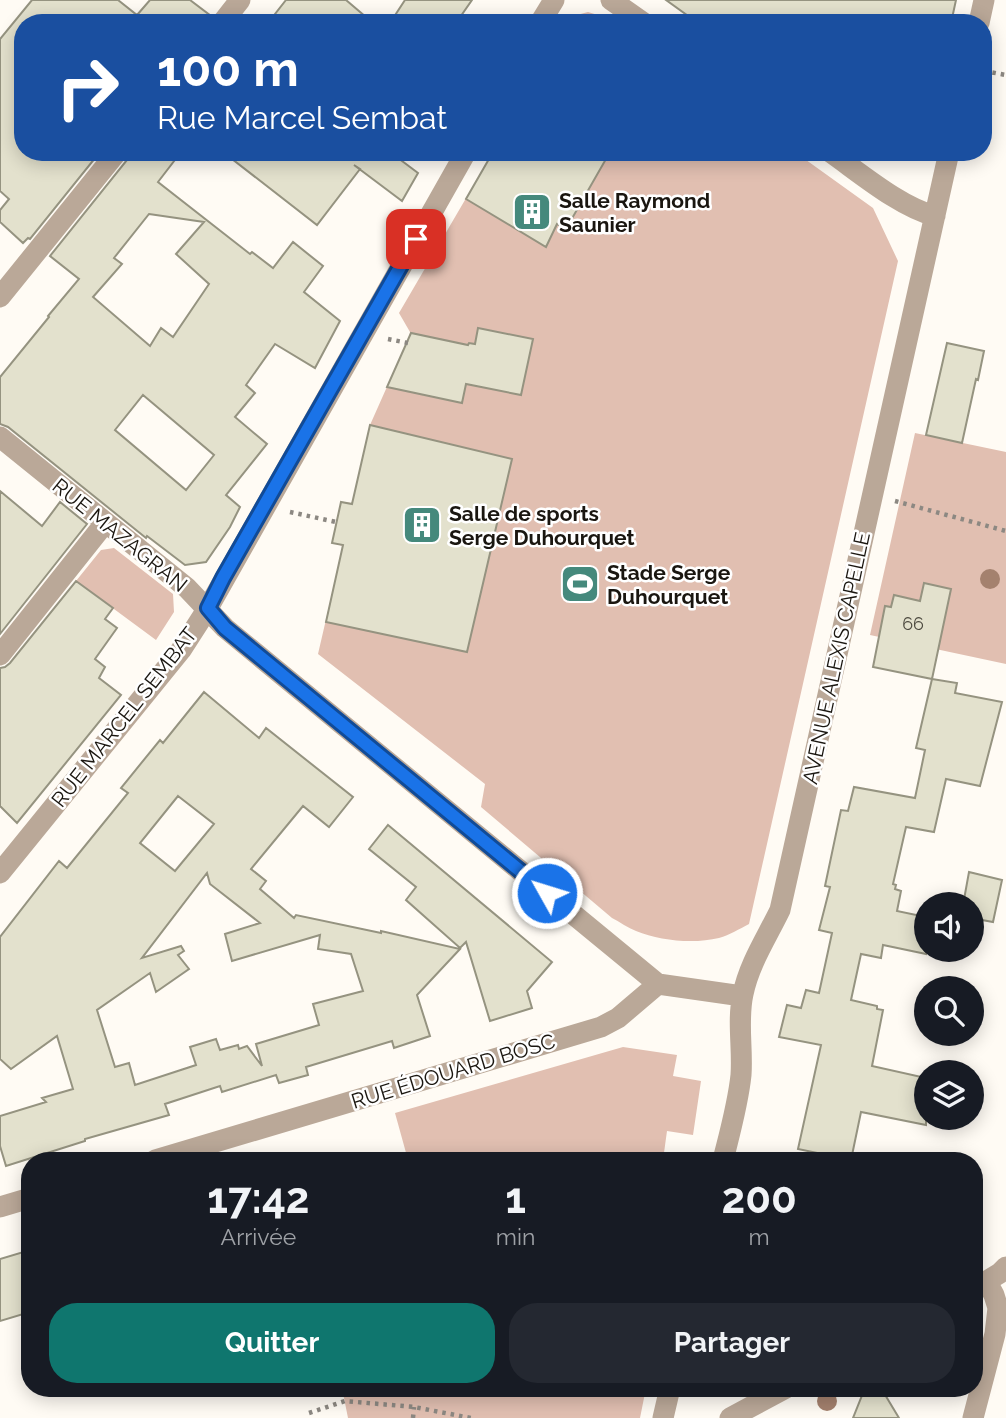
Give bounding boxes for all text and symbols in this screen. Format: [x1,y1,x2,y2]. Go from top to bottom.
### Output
text: 100 m [157,40,299,97]
icon: right [42,42,133,133]
text: Rue Marcel Sembat [157,99,447,136]
place label: Salle Raymond Saunier [559,188,710,237]
building icon: Salle Raymond Saunier [511,191,553,233]
pin [386,209,446,269]
icon: arrive [397,220,435,258]
street label: RUE MAZAGRAN [48,473,192,597]
place label: Salle de sports Serge Duhourquet [449,501,635,550]
building icon: Salle de sports Serge Duhourquet [401,504,443,546]
street label: AVENUE ALEXIS CAPELLE [797,530,875,786]
place label: Stade Serge Duhourquet [607,560,731,609]
sports icon: Stade Serge Duhourquet [559,563,601,605]
house number: 66 [902,613,924,634]
street label: RUE MARCEL SEMBAT [46,622,202,812]
position arrow [510,856,584,930]
map controls [914,892,984,1130]
button: sound [914,892,984,962]
button: search [914,976,984,1046]
street label: RUE ÉDOUARD BOSC [348,1028,558,1114]
button: layers [914,1060,984,1130]
text: 17:42 [207,1174,310,1223]
text: 1 [505,1174,526,1223]
text: 200 [722,1174,797,1223]
text: Arrivée [221,1223,296,1250]
text: min [496,1223,535,1250]
text: m [749,1223,770,1250]
button: Quitter [49,1303,495,1383]
button: Partager [509,1303,955,1383]

